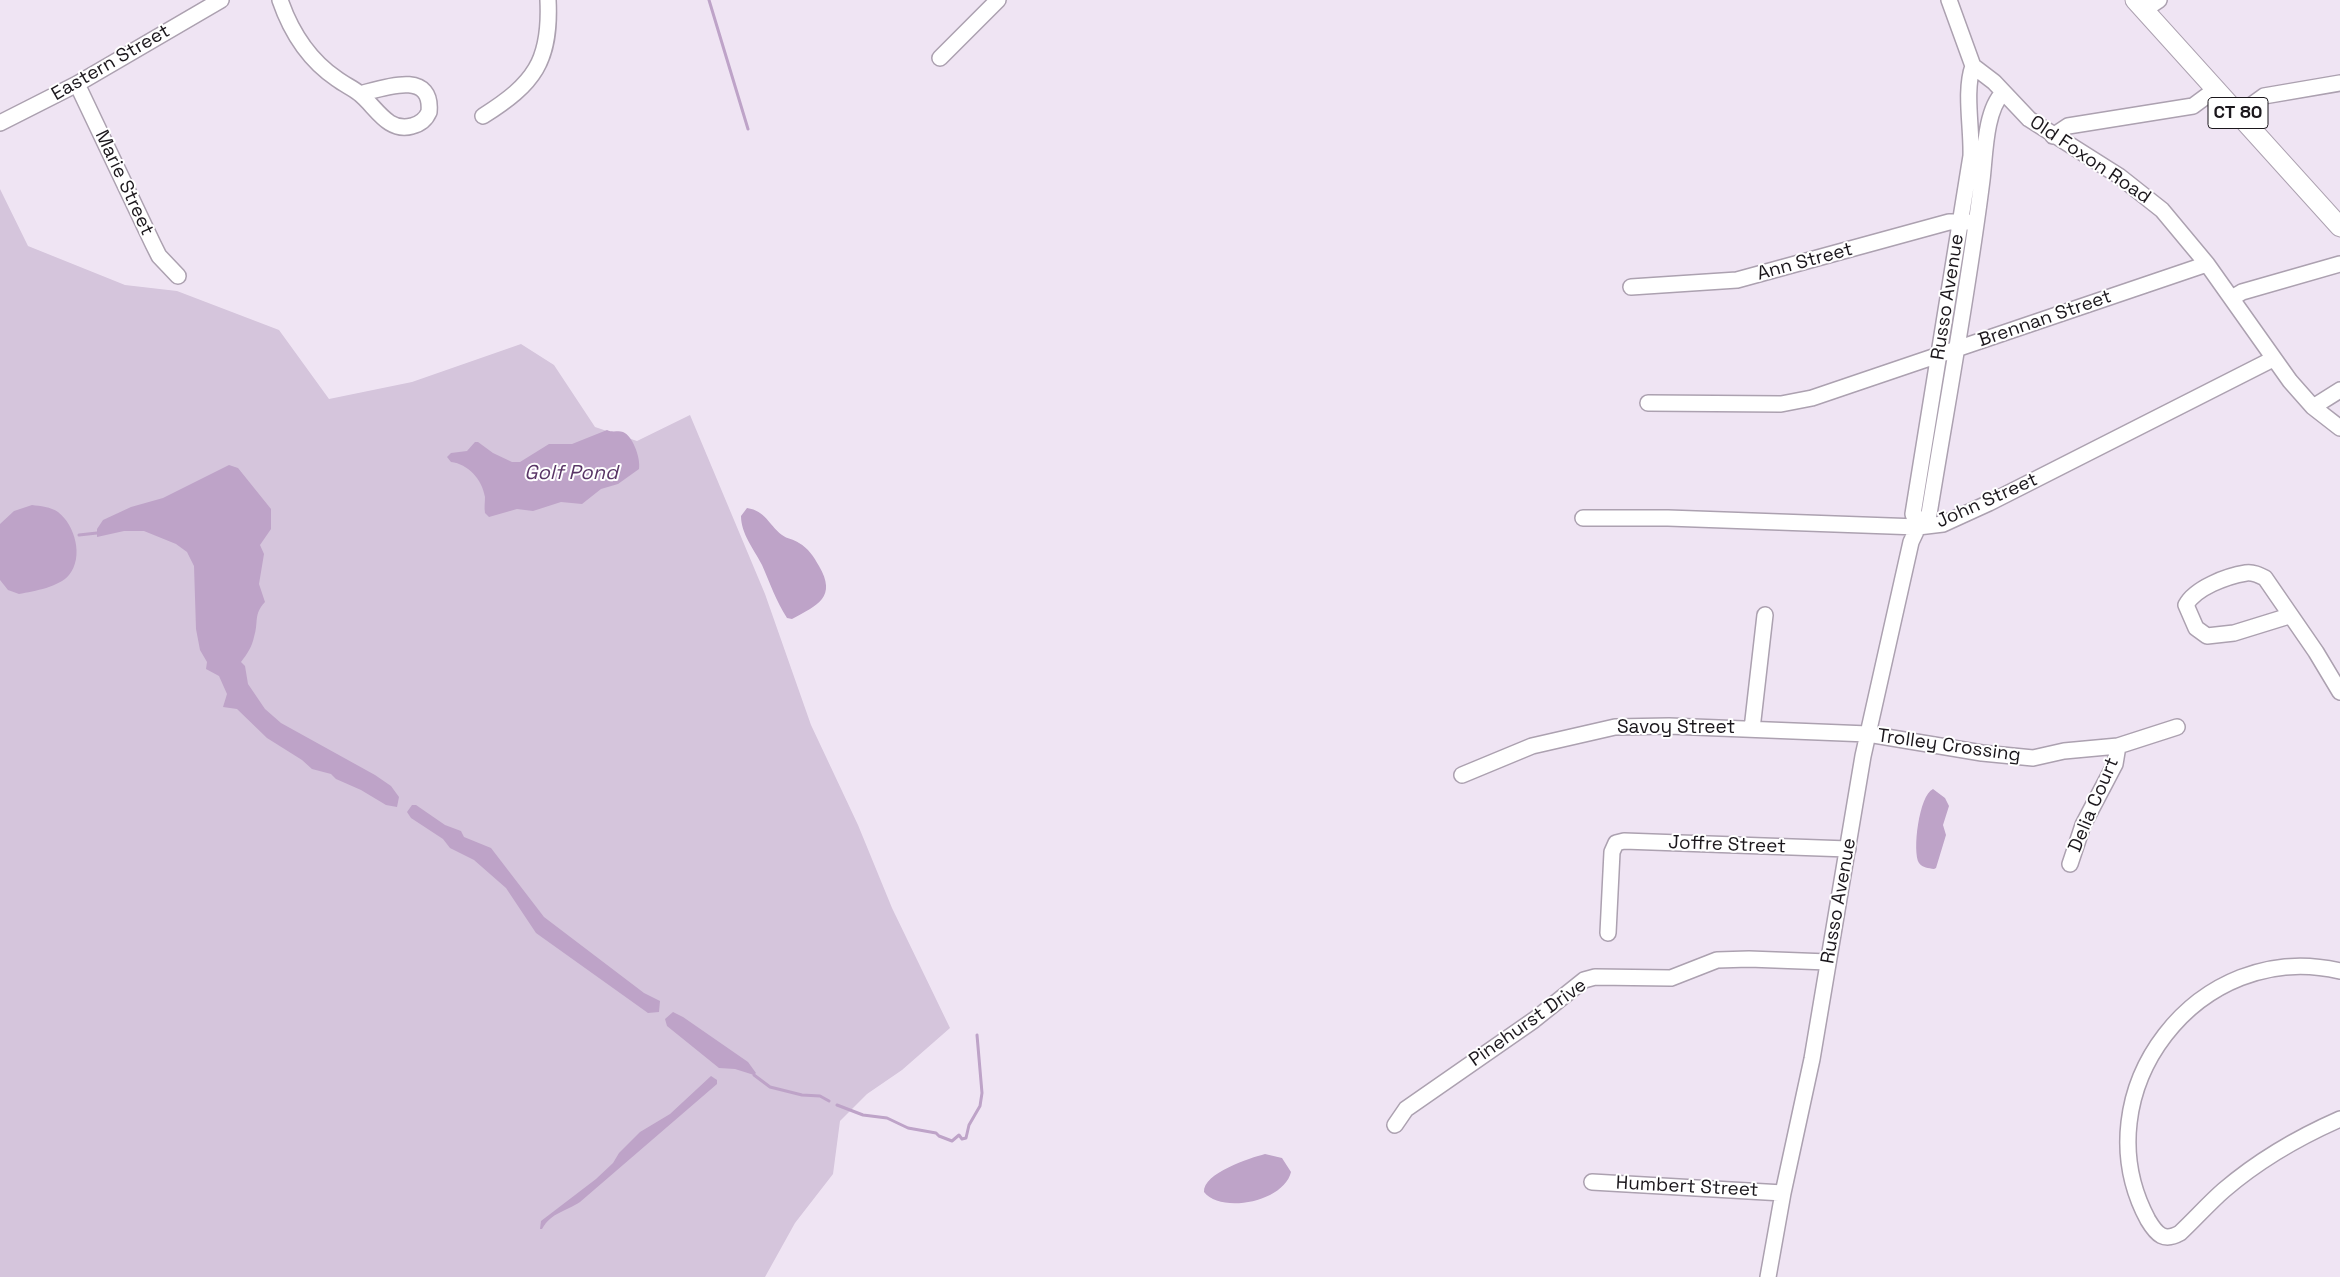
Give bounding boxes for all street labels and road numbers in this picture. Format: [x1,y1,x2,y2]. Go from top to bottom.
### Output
street label: Eastern Street [48,20,174,106]
road number: CT 80 [2208,98,2268,128]
street label: Old Foxon Road [2025,111,2155,209]
street label: Marie Street [90,127,158,239]
street label: Russo Avenue [1927,232,1969,362]
street label: Ann Street [1755,238,1855,286]
street label: Brennan Street [1975,286,2115,352]
street label: John Street [1933,468,2041,534]
street label: Savoy Street [1617,717,1735,739]
street label: Trolley Crossing [1876,725,2022,767]
street label: Delia Court [2064,754,2124,856]
street label: Joffre Street [1668,832,1786,858]
street label: Russo Avenue [1817,836,1861,966]
street label: Pinehurst Drive [1465,974,1591,1072]
street label: Humbert Street [1615,1172,1759,1202]

